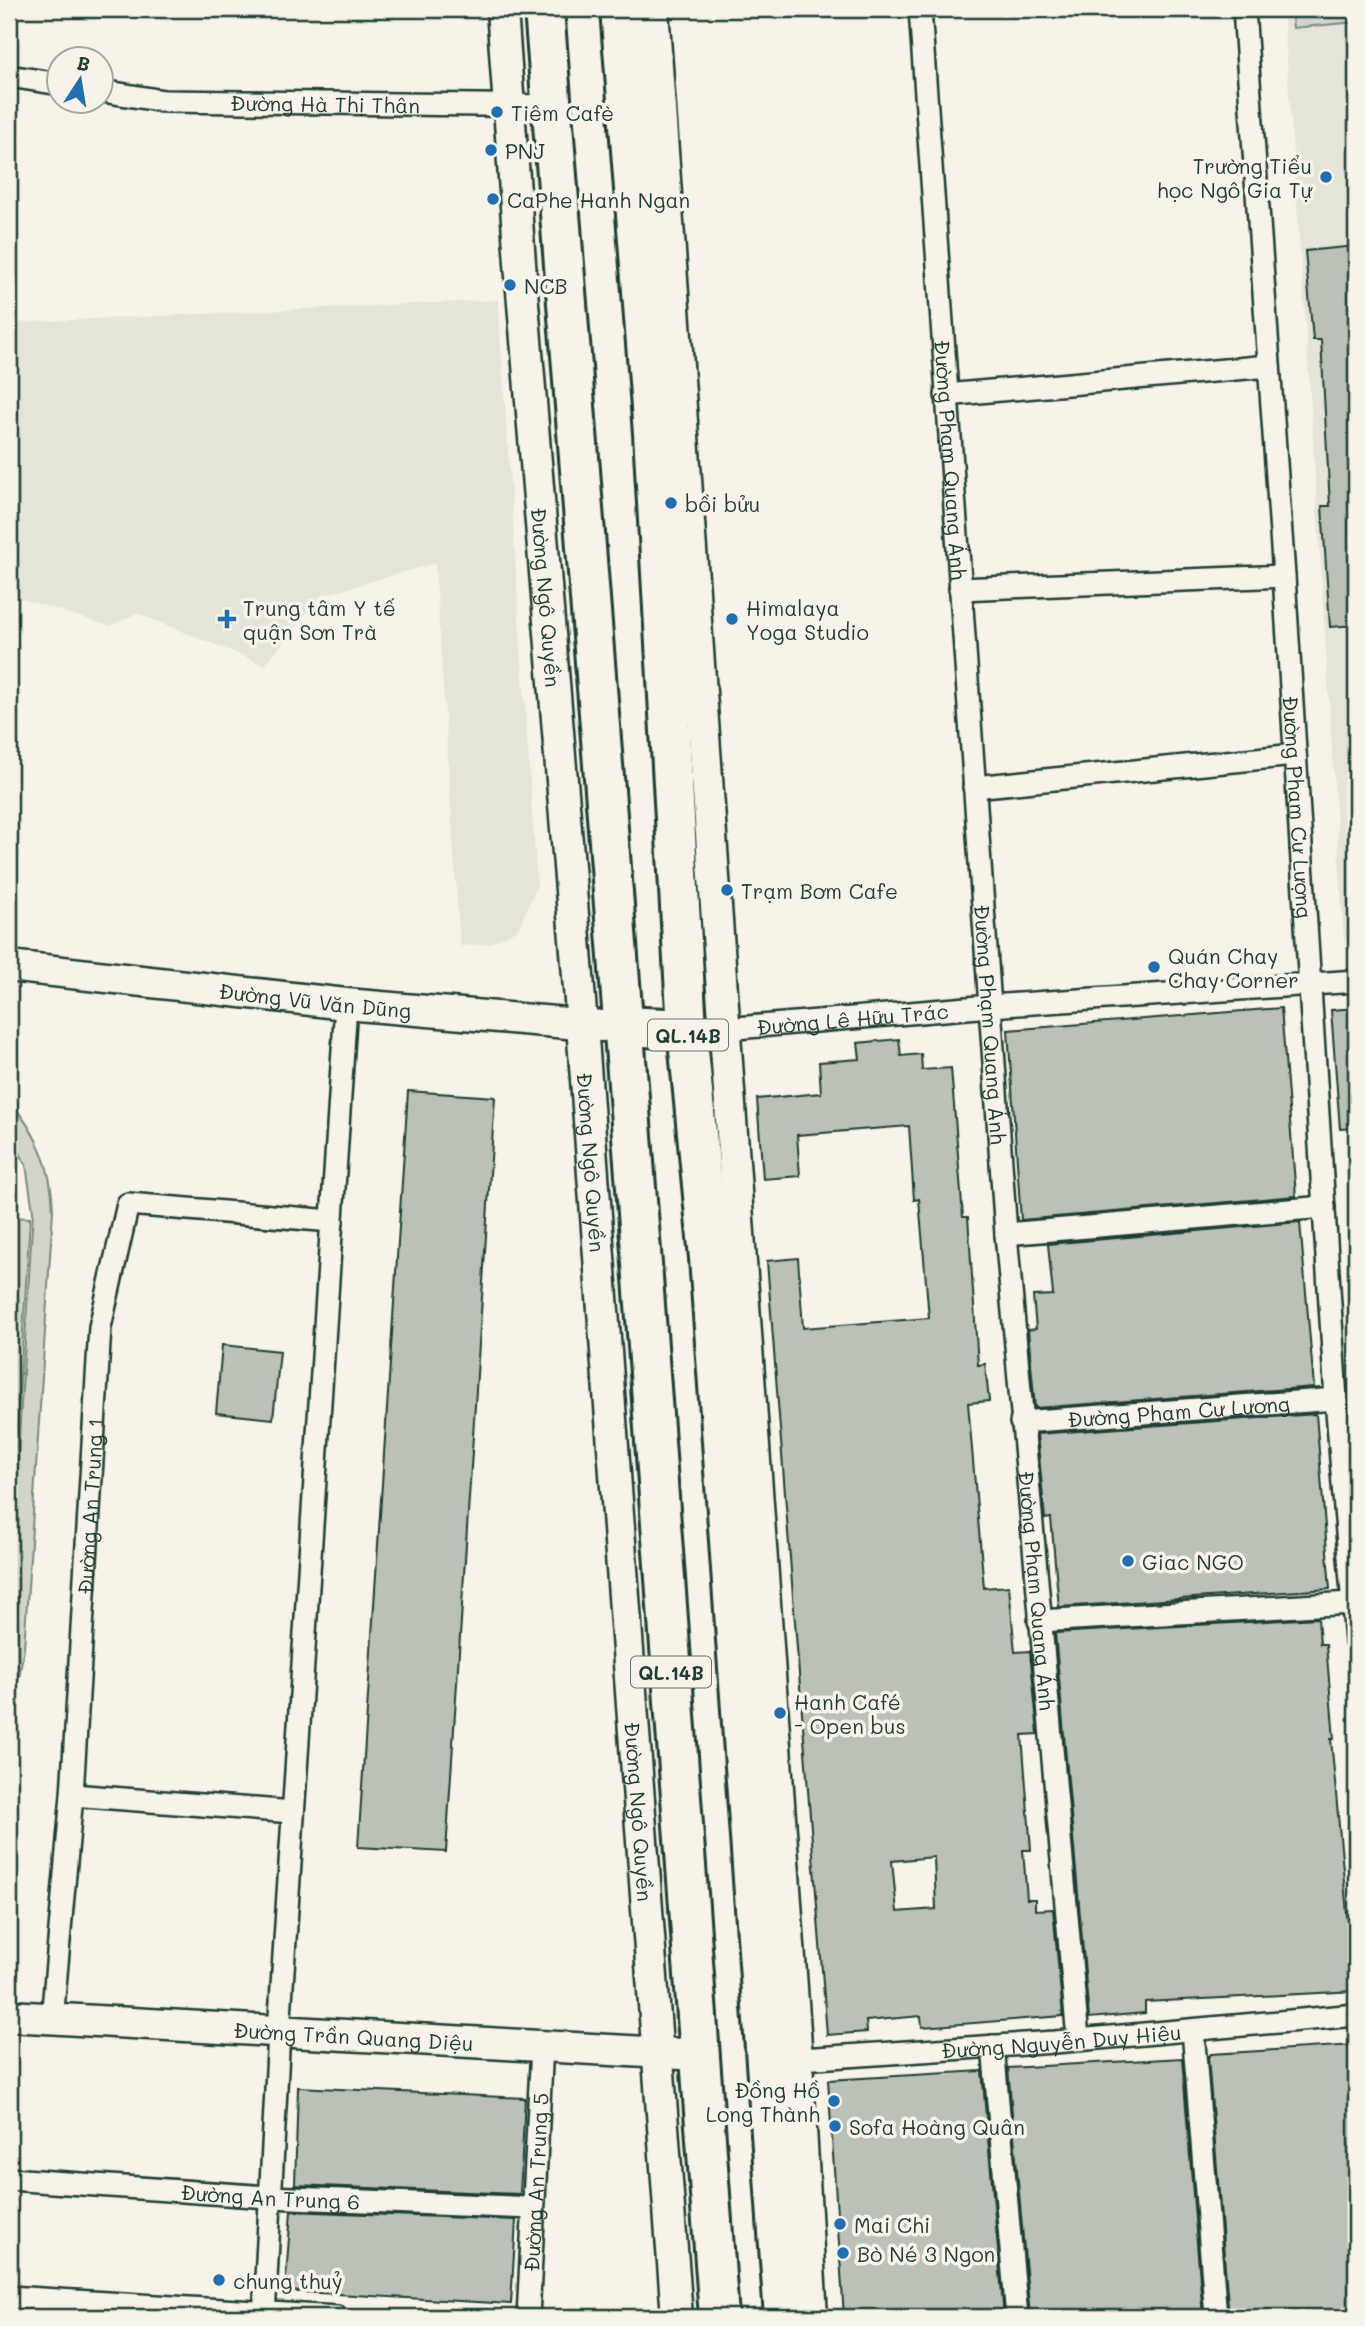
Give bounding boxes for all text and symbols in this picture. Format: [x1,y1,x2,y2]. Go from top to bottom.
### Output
north arrow [46,46,116,116]
text: B [75,49,93,76]
street label: Đường Hà Thị Thân [230,88,420,118]
place label: Tiêm Cafè [511,99,614,126]
marker: Tiêm Cafè [489,104,505,120]
place label: PNJ [505,137,545,164]
marker: PNJ [483,142,499,158]
place label: Trường Tiểu học Ngô Gia Tự [1157,152,1313,203]
marker: Trường Tiểu học Ngô Gia Tự [1318,169,1334,185]
place label: CaPhe Hanh Ngan [507,186,690,213]
marker: CaPhe Hanh Ngan [485,191,501,207]
place label: NCB [524,272,568,299]
marker: NCB [502,277,518,293]
street label: Đường Phạm Quang Ảnh [930,339,974,581]
place label: bồi bửu [685,490,760,517]
marker: bồi bửu [663,495,679,511]
street label: Đường Ngô Quyền [526,506,568,688]
place label: Trung tâm Y tế quận Sơn Trà [243,594,396,645]
place label: Himalaya Yoga Studio [746,594,869,645]
marker: Trung tâm Y tế quận Sơn Trà [217,609,237,629]
marker: Himalaya Yoga Studio [724,611,740,627]
street label: Đường Phạm Cự Lượng [1278,695,1319,919]
place label: Trạm Bơm Cafe [741,877,898,904]
marker: Trạm Bơm Cafe [719,882,735,898]
street label: Đường Phạm Quang Ảnh [969,904,1013,1145]
place label: Quán Chay Chay Corner [1168,942,1299,993]
marker: Quán Chay Chay Corner [1146,959,1162,975]
street label: Đường Vũ Văn Dũng [217,976,412,1023]
street label: Đường Lê Hữu Trác [755,996,950,1040]
road number: QL.14B [648,1020,728,1050]
street label: Đường Ngô Quyền [572,1072,612,1253]
street label: Đường Phạm Cự Lượng [1066,1389,1291,1432]
street label: Đường An Trung 1 [71,1417,108,1595]
street label: Đường Phạm Quang Ảnh [1014,1470,1062,1712]
place label: Giac NGO [1142,1548,1244,1575]
marker: Giac NGO [1120,1553,1136,1569]
road number: QL.14B [631,1656,711,1688]
place label: Hanh Café - Open bus [794,1688,906,1739]
marker: Hanh Café - Open bus [772,1705,788,1721]
street label: Đường Ngô Quyền [620,1721,660,1902]
street label: Đường Trần Quang Diệu [233,2015,474,2056]
street label: Đường Nguyễn Duy Hiệu [940,2017,1182,2063]
place label: Đồng Hồ Long Thành [706,2076,820,2127]
street label: Đường An Trung 5 [517,2092,553,2272]
marker: Đồng Hồ Long Thành [826,2093,842,2109]
place label: Sofa Hoàng Quân [849,2113,1025,2140]
marker: Sofa Hoàng Quân [827,2118,843,2134]
street label: Đường An Trung 6 [180,2177,361,2214]
place label: Mai Chi [854,2211,930,2238]
marker: Mai Chi [832,2216,848,2232]
place label: Bò Né 3 Ngon [857,2240,995,2267]
marker: Bò Né 3 Ngon [835,2245,851,2261]
place label: chung thuỷ [233,2267,343,2294]
marker: chung thuỷ [211,2272,227,2288]

